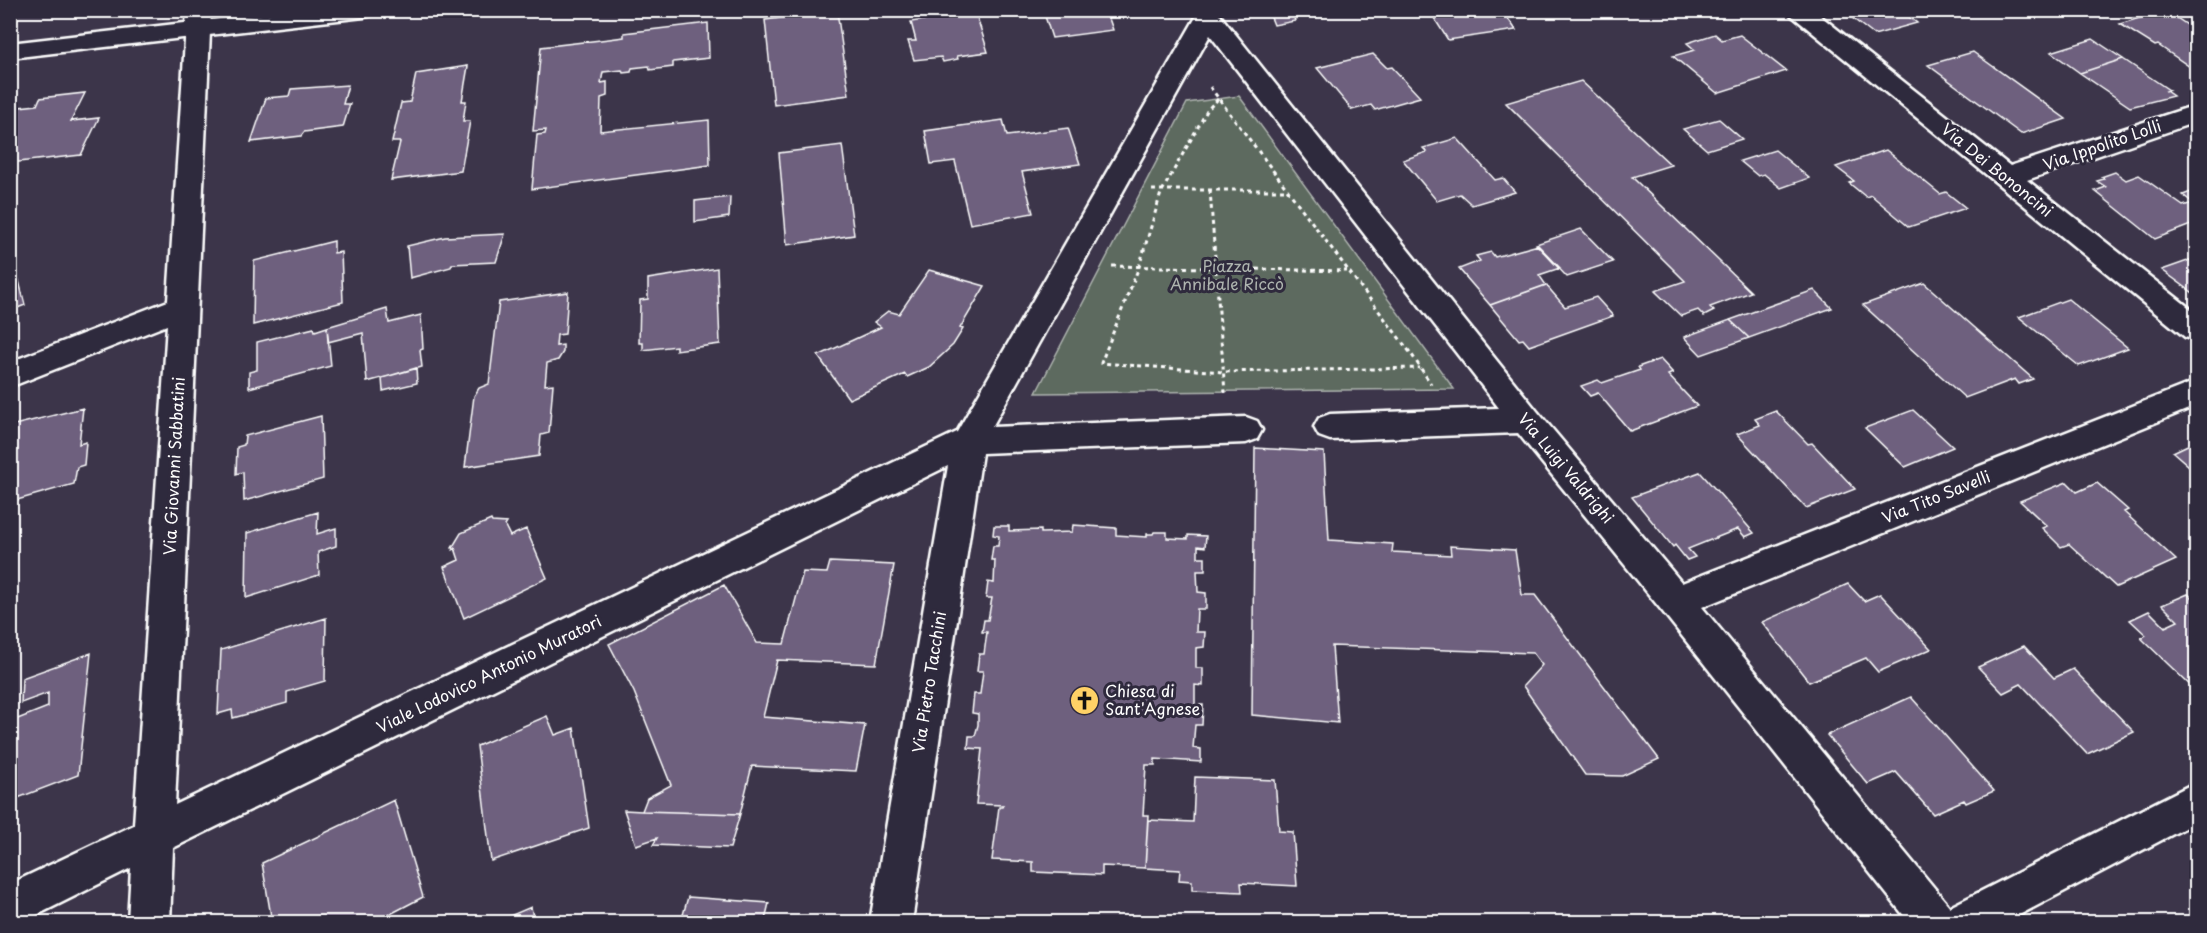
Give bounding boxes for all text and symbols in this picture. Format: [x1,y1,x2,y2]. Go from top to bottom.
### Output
street label: Via Ippolito Lolli [2039,113,2164,176]
street label: Via Dei Bononcini [1937,117,2059,222]
park label: Piazza Annibale Riccò [1170,253,1284,295]
street label: Via Giovanni Sabbatini [156,376,190,556]
street label: Via Luigi Valdrighi [1513,407,1620,528]
street label: Via Tito Savelli [1878,463,1993,529]
street label: Viale Lodovico Antonio Muratori [372,608,605,738]
street label: Via Pietro Tacchini [905,609,951,755]
place label: Chiesa di Sant'Agnese [1105,678,1200,720]
church icon: Chiesa di Sant'Agnese [1068,684,1100,716]

